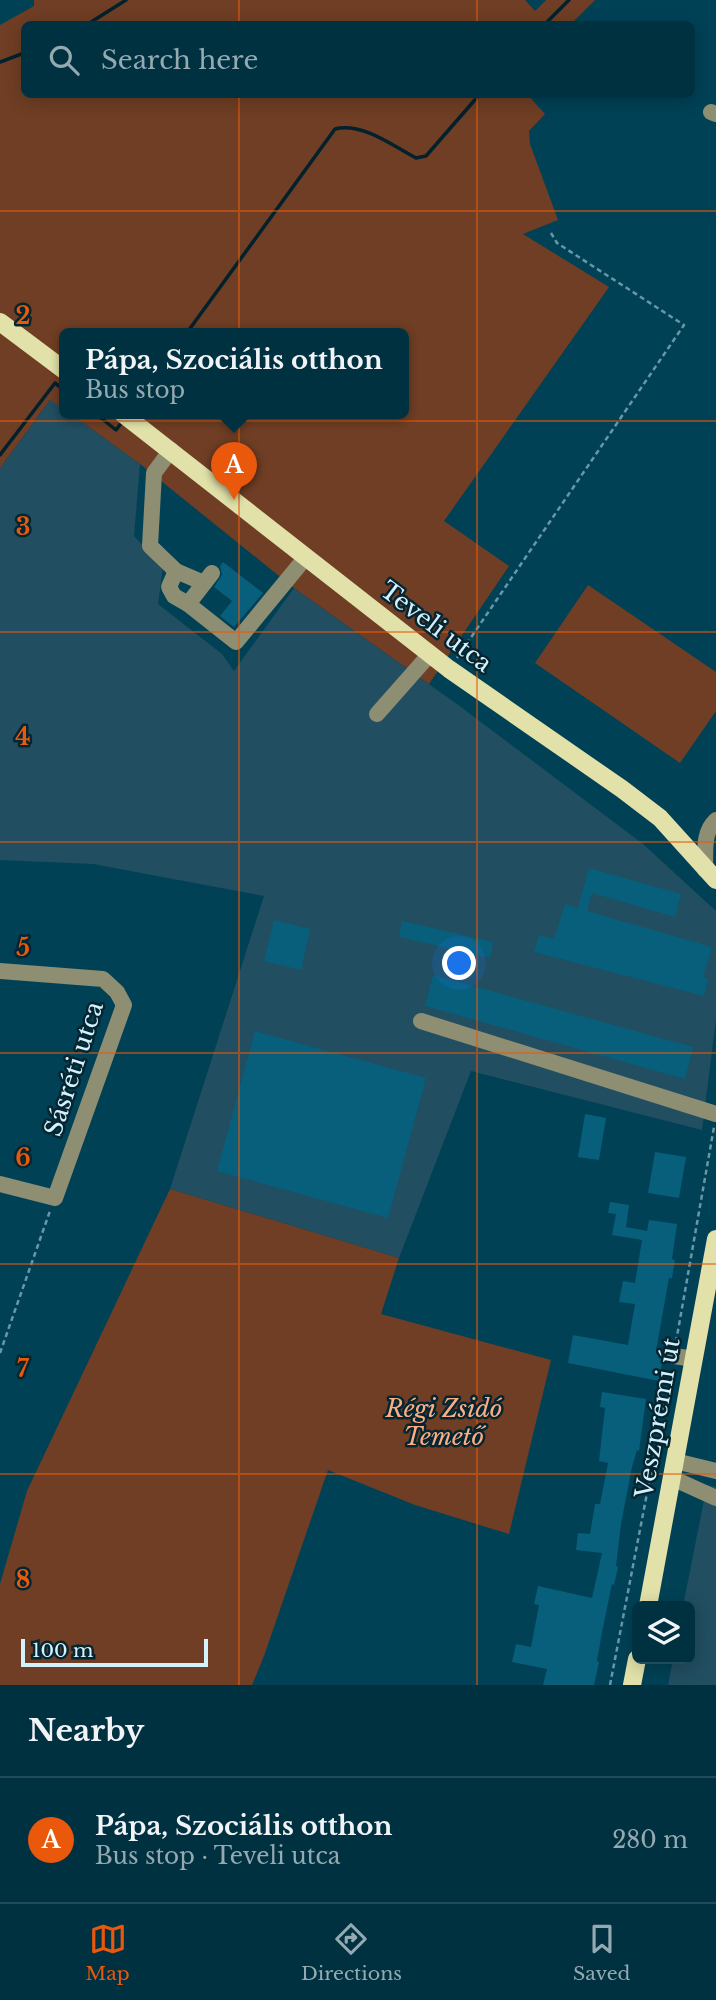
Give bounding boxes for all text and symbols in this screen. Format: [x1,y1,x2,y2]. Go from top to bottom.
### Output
search box [21,21,695,98]
icon: search [45,41,83,79]
text: Search here [101,44,258,76]
text: 2 [16,302,30,330]
popup [59,328,409,419]
text: Pápa, Szociális otthon [85,344,383,376]
text: Bus stop [85,376,185,404]
pin: A [211,442,257,500]
text: 3 [16,513,30,541]
street label: Teveli utca [375,575,498,678]
text: 4 [15,723,31,751]
text: 5 [16,934,30,962]
your location [442,946,476,980]
street label: Sásréti utca [38,997,109,1140]
text: 6 [15,1144,31,1172]
street label: Veszprémi út [629,1336,686,1501]
text: 7 [17,1355,30,1383]
park label: Régi Zsidó Temető [385,1394,503,1451]
text: 8 [16,1566,30,1594]
map controls [632,1601,695,1664]
button: layers [632,1601,695,1664]
scale bar [21,1636,208,1668]
text: 100 m [32,1639,93,1662]
text: Nearby [28,1712,144,1749]
text: Pápa, Szociális otthon [95,1810,392,1842]
text: A [42,1826,60,1854]
text: 280 m [612,1826,688,1854]
text: Bus stop · Teveli utca [95,1842,341,1870]
tab: Map [86,1920,130,1985]
tab: Directions [301,1920,402,1985]
tab: Saved [573,1920,630,1985]

